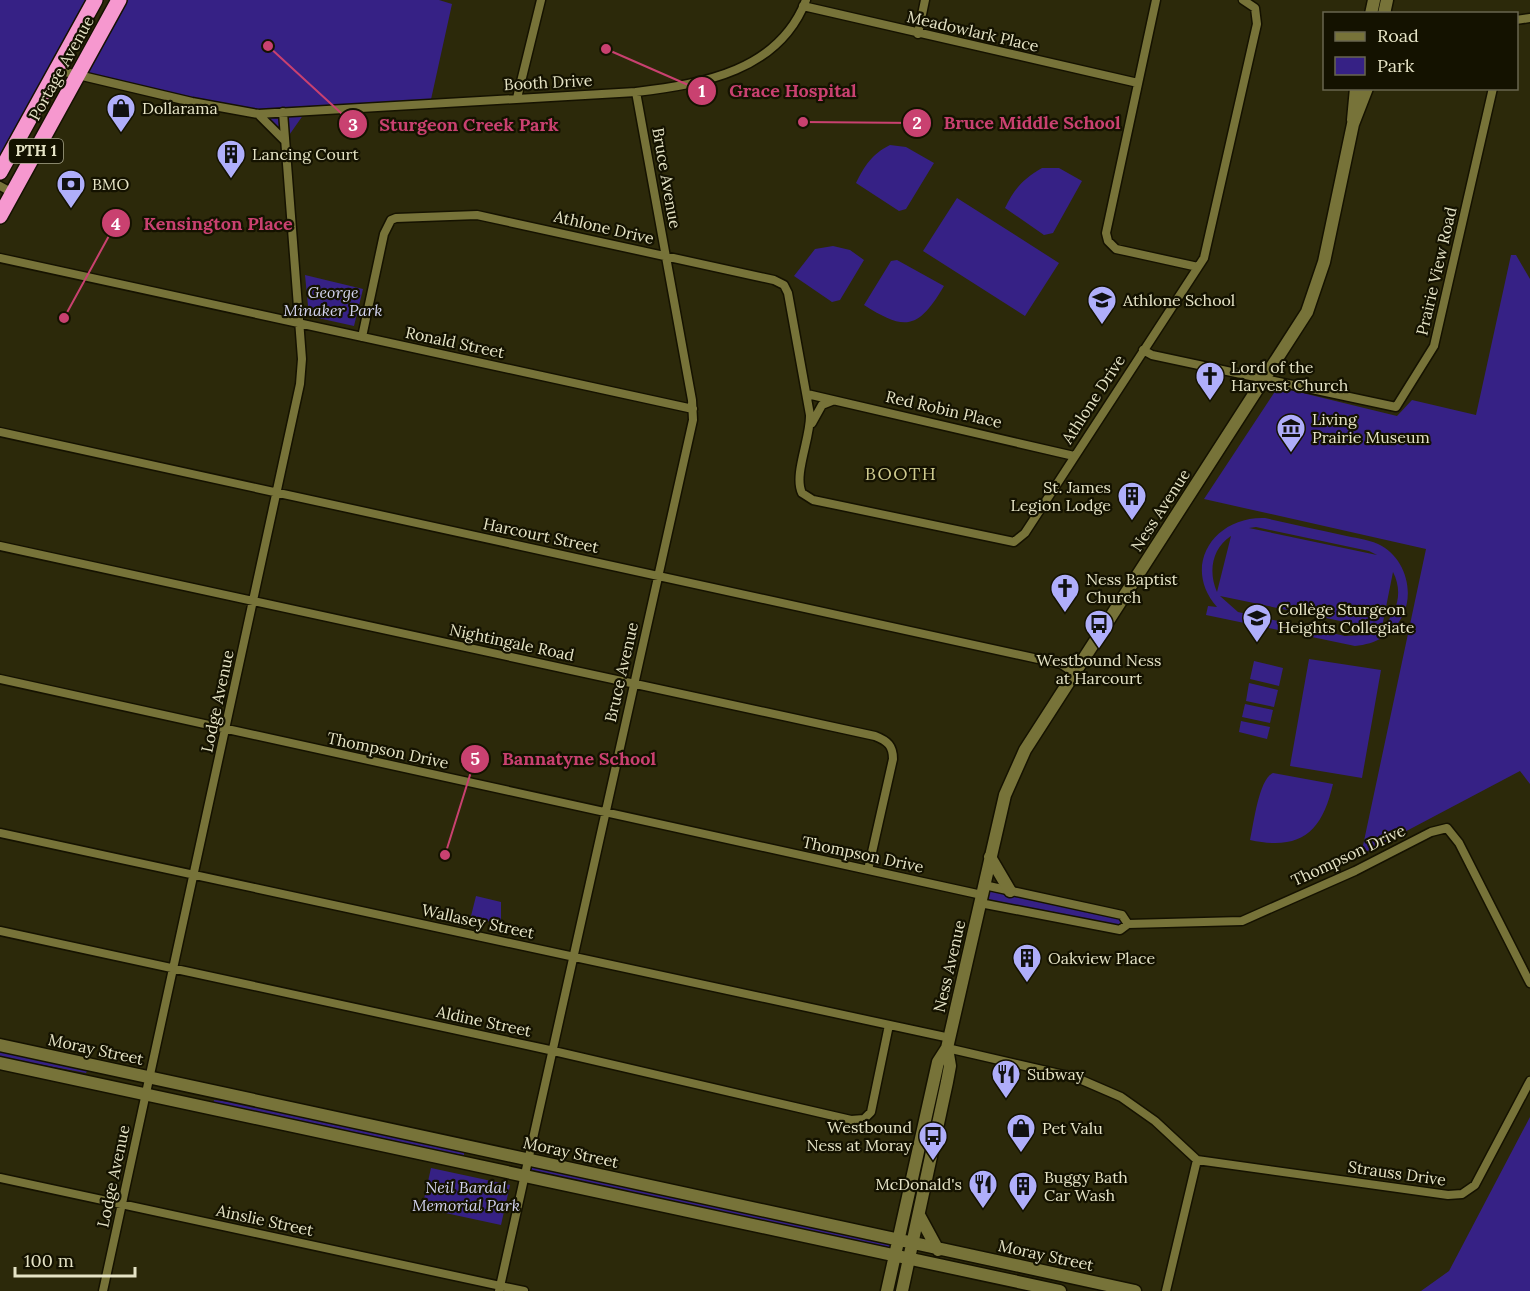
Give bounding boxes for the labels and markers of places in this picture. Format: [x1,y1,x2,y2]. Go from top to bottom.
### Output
callout: Grace Hospital [687,73,869,109]
shop icon: Dollarama [105,92,137,134]
place label: Dollarama [142,98,218,118]
callout: Bruce Middle School [902,105,1133,141]
callout: Sturgeon Creek Park [338,106,571,142]
building icon: Lancing Court [215,138,247,180]
place label: Lancing Court [252,144,359,164]
bank icon: BMO [55,168,87,210]
place label: BMO [92,174,129,194]
callout: Kensington Place [101,205,304,241]
school or university icon: Athlone School [1086,284,1118,326]
place label: Athlone School [1122,290,1235,310]
place label: Lord of the Harvest Church [1231,357,1349,395]
church icon: Lord of the Harvest Church [1194,360,1226,402]
place label: Living Prairie Museum [1312,409,1430,447]
museum icon: Living Prairie Museum [1275,412,1307,454]
place label: St. James Legion Lodge [1010,477,1111,515]
building icon: St. James Legion Lodge [1116,480,1148,522]
place label: Ness Baptist Church [1086,569,1179,607]
church icon: Ness Baptist Church [1049,572,1081,614]
place label: Collège Sturgeon Heights Collegiate [1278,599,1415,637]
school or university icon: Collège Sturgeon Heights Collegiate [1241,602,1273,644]
bus stop icon: Westbound Ness at Harcourt [1083,608,1115,650]
place label: Westbound Ness at Harcourt [1037,650,1161,688]
callout: Bannatyne School [460,741,668,777]
building icon: Oakview Place [1011,942,1043,984]
place label: Oakview Place [1048,948,1155,968]
restaurant icon: Subway [990,1058,1022,1100]
place label: Subway [1027,1064,1085,1084]
shop icon: Pet Valu [1005,1112,1037,1154]
place label: Westbound Ness at Moray [806,1117,913,1155]
place label: Pet Valu [1042,1118,1103,1138]
bus stop icon: Westbound Ness at Moray [917,1120,949,1162]
place label: Buggy Bath Car Wash [1044,1167,1128,1205]
restaurant icon: McDonald's [967,1168,999,1210]
building icon: Buggy Bath Car Wash [1007,1170,1039,1212]
place label: McDonald's [875,1174,962,1194]

